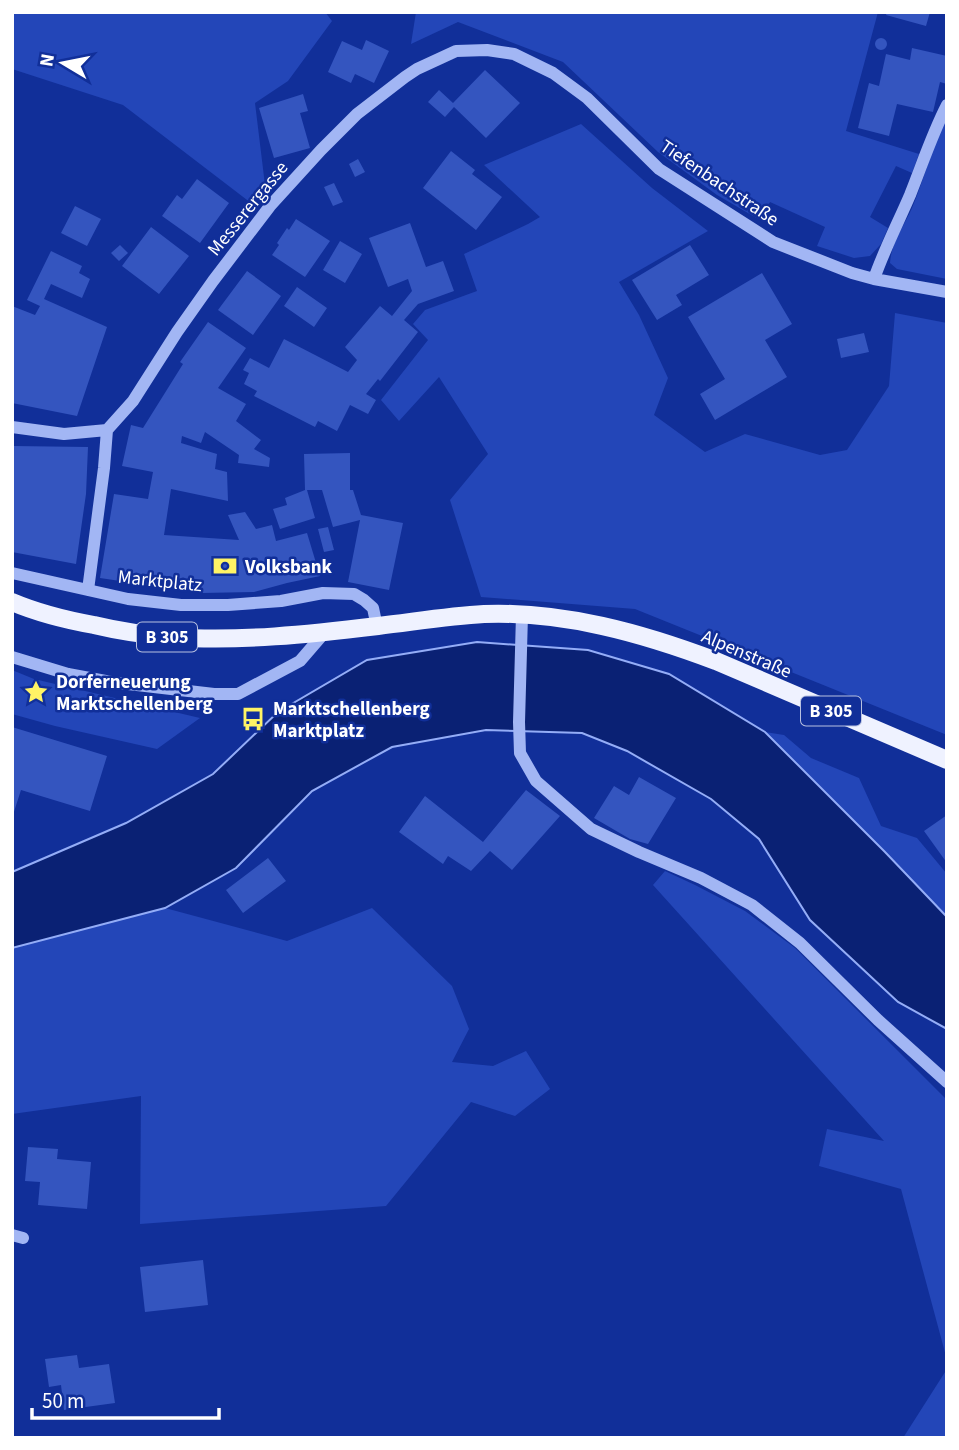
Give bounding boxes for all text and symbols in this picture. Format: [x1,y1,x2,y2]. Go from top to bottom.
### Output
north arrow [28,28,98,98]
text: N [33,52,62,69]
street label: Tiefenbachstraße [654,133,784,233]
street label: Messerergasse [201,156,295,262]
bank icon: Volksbank [211,552,239,580]
place label: Volksbank [244,554,333,581]
street label: Marktplatz [116,564,203,599]
road number: B 305 [137,622,197,652]
street label: Alpenstraße [697,623,796,685]
place label: Dorferneuerung Marktschellenberg [56,669,213,718]
place icon: Dorferneuerung Marktschellenberg [22,678,50,706]
place label: Marktschellenberg Marktplatz [273,696,430,745]
road number: B 305 [801,696,861,726]
bus stop icon: Marktschellenberg Marktplatz [239,705,267,733]
scale bar [32,1376,219,1420]
text: 50 m [42,1386,84,1416]

